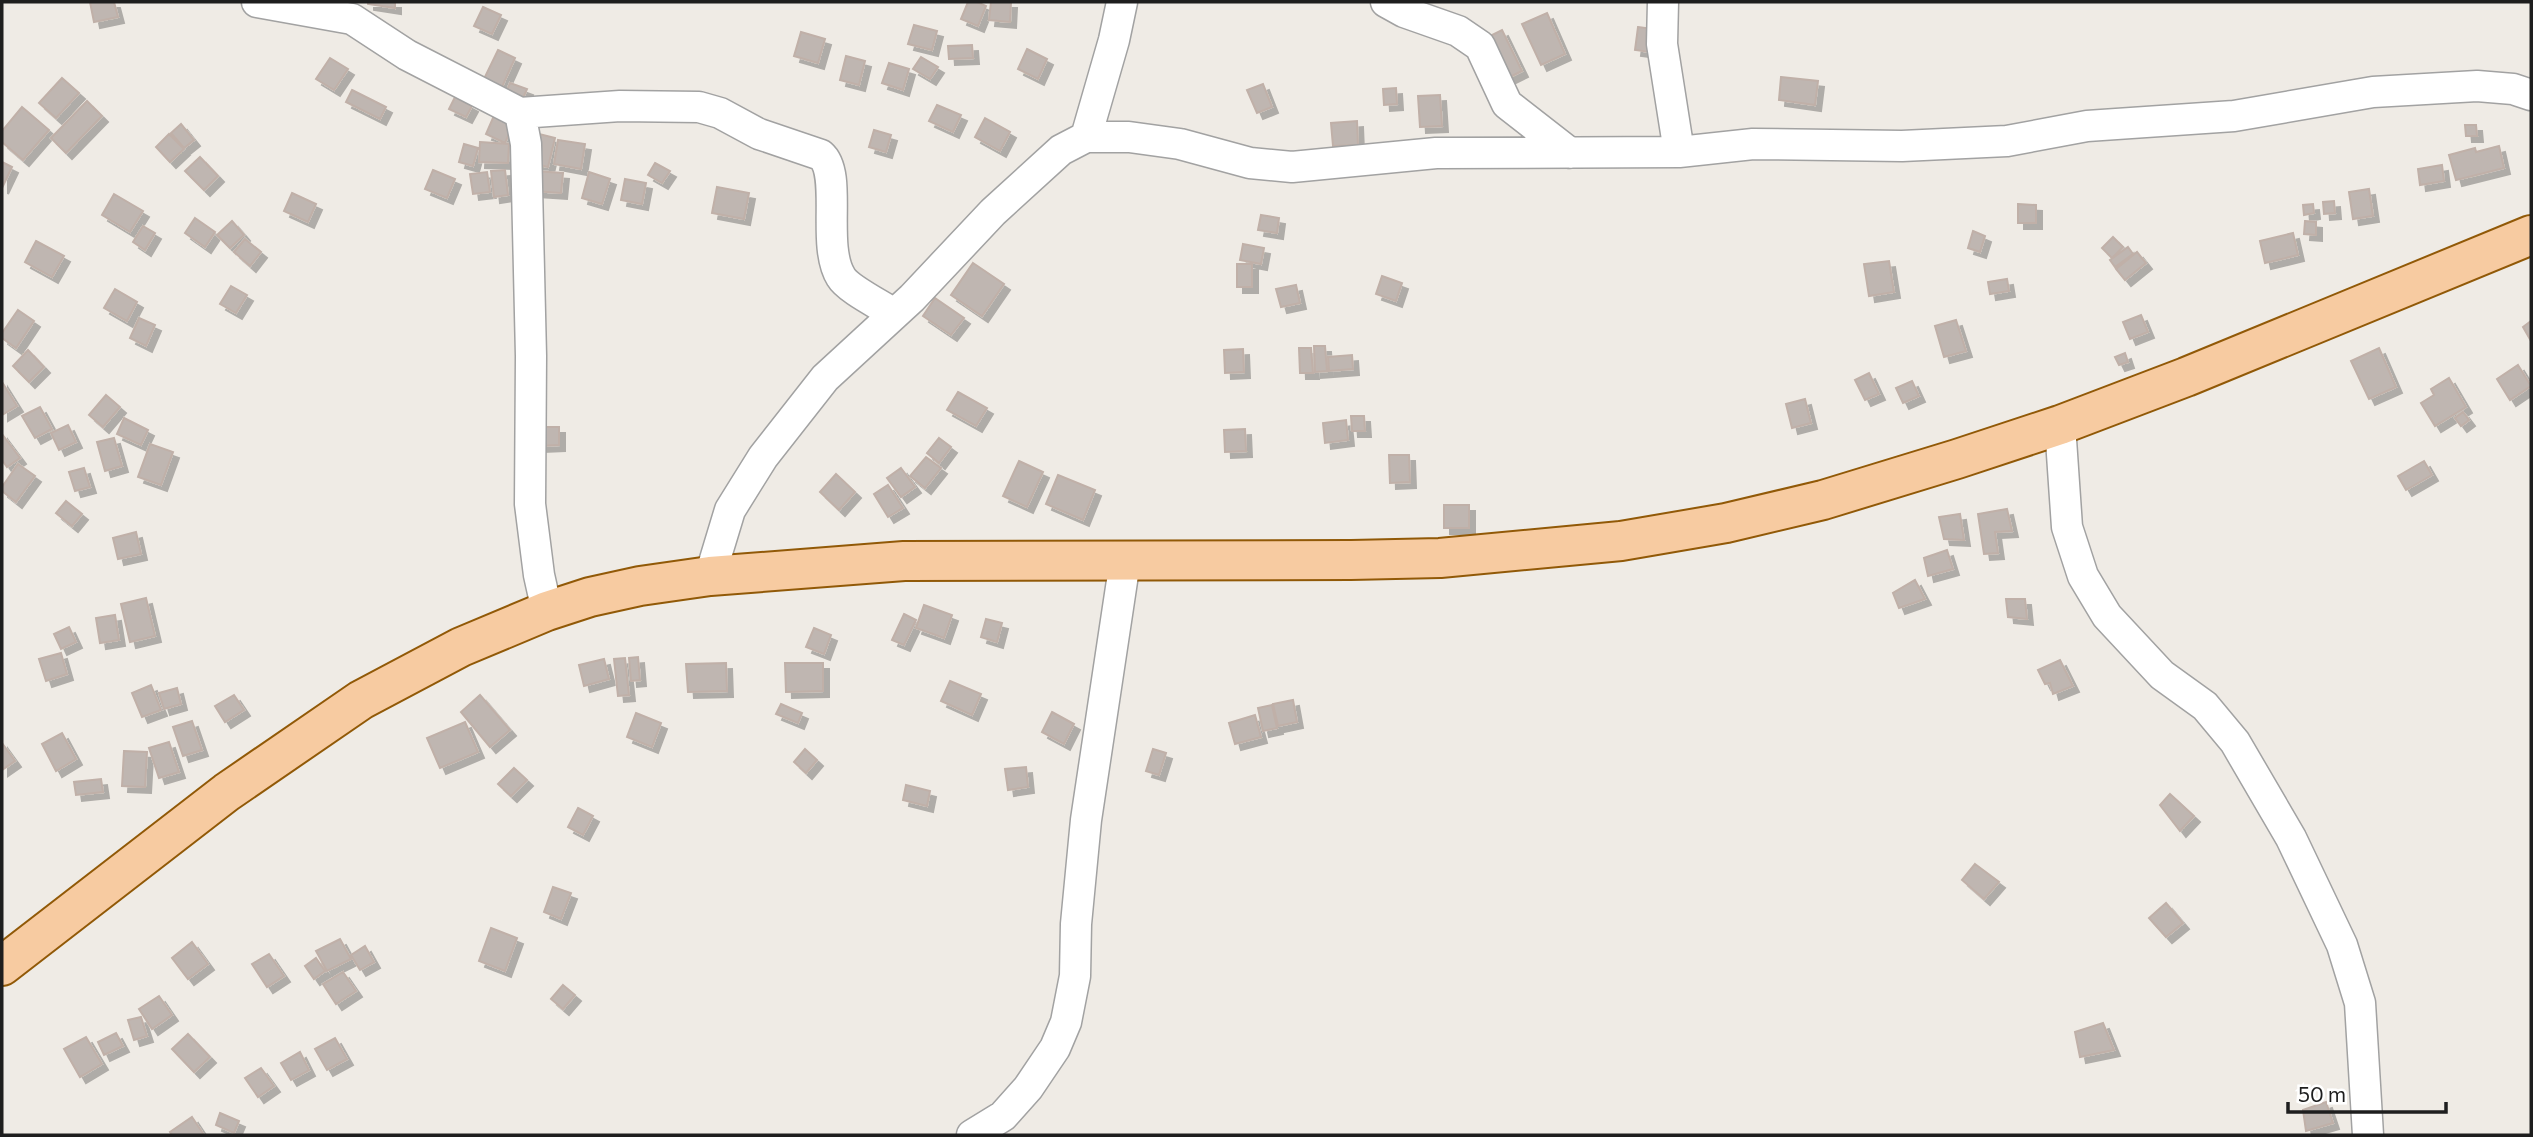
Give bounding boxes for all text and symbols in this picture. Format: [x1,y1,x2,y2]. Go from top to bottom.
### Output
scale bar [2288,1070,2446,1114]
text: 50 m [2298,1081,2346,1106]

